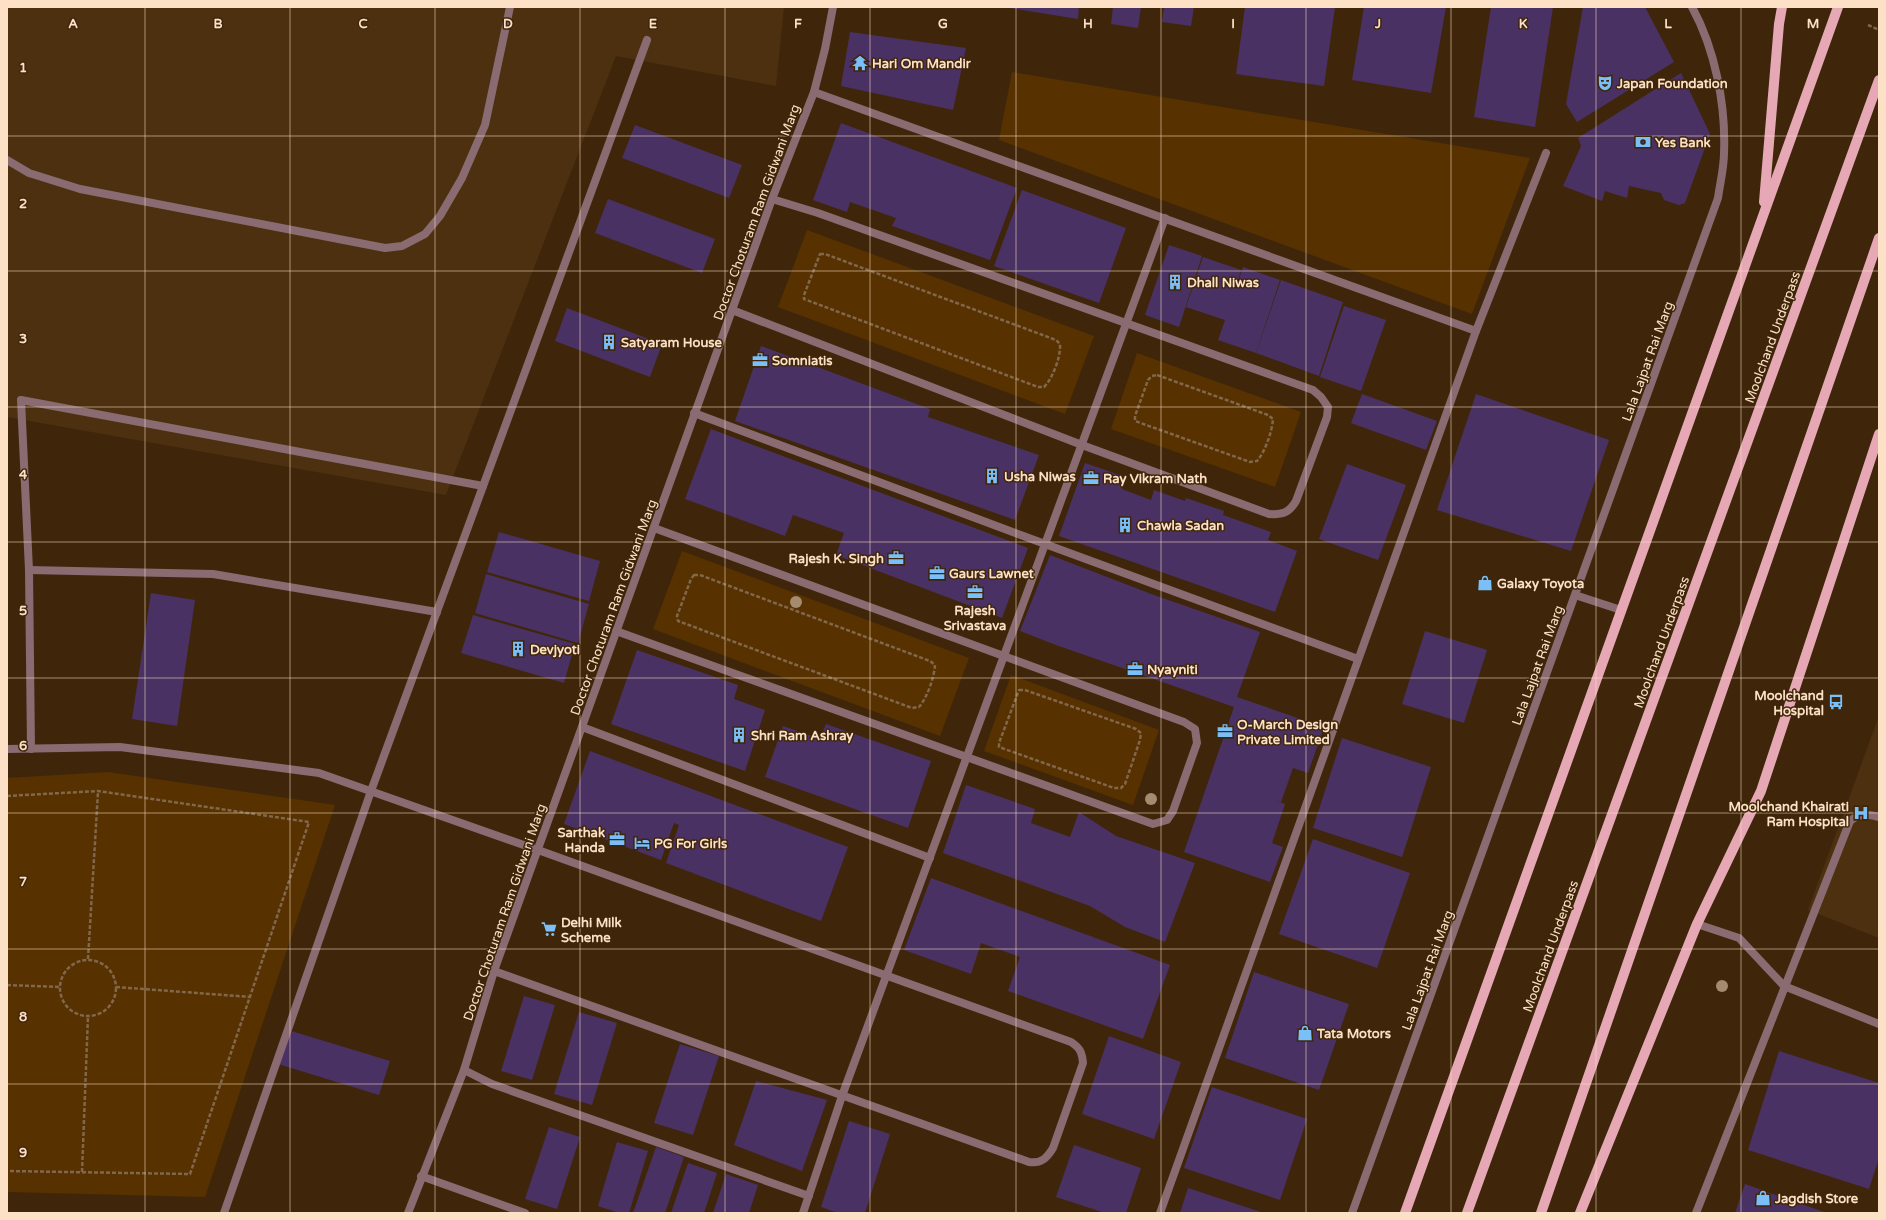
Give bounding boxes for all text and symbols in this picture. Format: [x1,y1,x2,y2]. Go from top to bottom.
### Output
text: A [68,16,78,32]
text: B [213,16,223,32]
text: C [358,16,368,32]
text: D [503,16,513,32]
text: E [649,16,657,32]
text: F [794,16,802,32]
text: G [938,16,948,32]
text: H [1083,16,1093,32]
text: I [1231,16,1235,32]
text: J [1374,16,1381,32]
text: K [1519,16,1528,32]
text: L [1664,16,1672,32]
text: M [1807,16,1819,32]
temple icon: Hari Om Mandir [851,54,869,72]
place label: Hari Om Mandir [872,56,972,72]
text: 1 [19,60,27,76]
theatre icon: Japan Foundation [1596,74,1614,92]
place label: Japan Foundation [1616,76,1728,92]
street label: Doctor Choturam Ram Gidwani Marg [710,102,804,323]
bank icon: Yes Bank [1634,133,1652,151]
place label: Yes Bank [1655,135,1711,151]
text: 2 [19,196,27,212]
street label: Moolchand Underpass [1742,269,1804,405]
building icon: Dhall Niwas [1166,273,1184,291]
place label: Dhall Niwas [1187,275,1259,291]
street label: Lala Lajpat Rai Marg [1619,299,1677,424]
text: 3 [19,331,27,347]
building icon: Satyaram House [600,333,618,351]
place label: Satyaram House [621,335,723,351]
office icon: Somniatis [751,351,769,369]
place label: Somniatis [772,353,833,369]
text: 4 [19,467,28,483]
building icon: Usha Niwas [983,467,1001,485]
place label: Usha Niwas [1004,469,1076,485]
office icon: Ray Vikram Nath [1082,469,1100,487]
place label: Ray Vikram Nath [1103,471,1207,487]
street label: Doctor Choturam Ram Gidwani Marg [567,497,661,718]
building icon: Chawla Sadan [1116,516,1134,534]
place label: Chawla Sadan [1137,518,1224,534]
office icon: Rajesh K. Singh [887,549,905,567]
place label: Rajesh K. Singh [789,551,884,567]
office icon: Gaurs Lawnet [928,564,946,582]
place label: Gaurs Lawnet [949,566,1034,582]
shop icon: Galaxy Toyota [1476,574,1494,592]
street label: Moolchand Underpass [1631,574,1693,710]
place label: Galaxy Toyota [1497,576,1584,592]
office icon: Rajesh Srivastava [966,583,984,601]
text: 5 [19,603,27,619]
place label: Rajesh Srivastava [944,603,1006,634]
street label: Lala Lajpat Rai Marg [1509,603,1567,728]
building icon: Devjyoti [509,640,527,658]
place label: Devjyoti [530,642,580,658]
office icon: Nyayniti [1126,660,1144,678]
place label: Nyayniti [1147,662,1198,678]
place label: Moolchand Hospital [1754,688,1824,719]
bus stop icon: Moolchand Hospital [1827,693,1845,711]
place label: O-March Design Private Limited [1237,717,1338,748]
office icon: O-March Design Private Limited [1216,722,1234,740]
building icon: Shri Ram Ashray [730,726,748,744]
place label: Shri Ram Ashray [751,728,853,744]
text: 6 [19,738,27,754]
place label: Moolchand Khairati Ram Hospital [1728,799,1849,830]
street label: Doctor Choturam Ram Gidwani Marg [460,802,550,1023]
hospital icon: Moolchand Khairati Ram Hospital [1852,804,1870,822]
place label: Sarthak Handa [557,825,605,856]
office icon: Sarthak Handa [608,830,626,848]
hotel icon: PG For Girls [633,834,651,852]
place label: PG For Girls [654,836,727,852]
text: 7 [19,874,27,890]
street label: Moolchand Underpass [1520,878,1582,1014]
street label: Lala Lajpat Rai Marg [1399,908,1457,1033]
place label: Delhi Milk Scheme [561,915,622,946]
supermarket icon: Delhi Milk Scheme [540,920,558,938]
text: 8 [19,1009,27,1025]
shop icon: Tata Motors [1296,1024,1314,1042]
place label: Tata Motors [1316,1026,1391,1042]
text: 9 [19,1145,27,1161]
shop icon: Jagdish Store [1754,1189,1772,1207]
place label: Jagdish Store [1774,1191,1859,1207]

